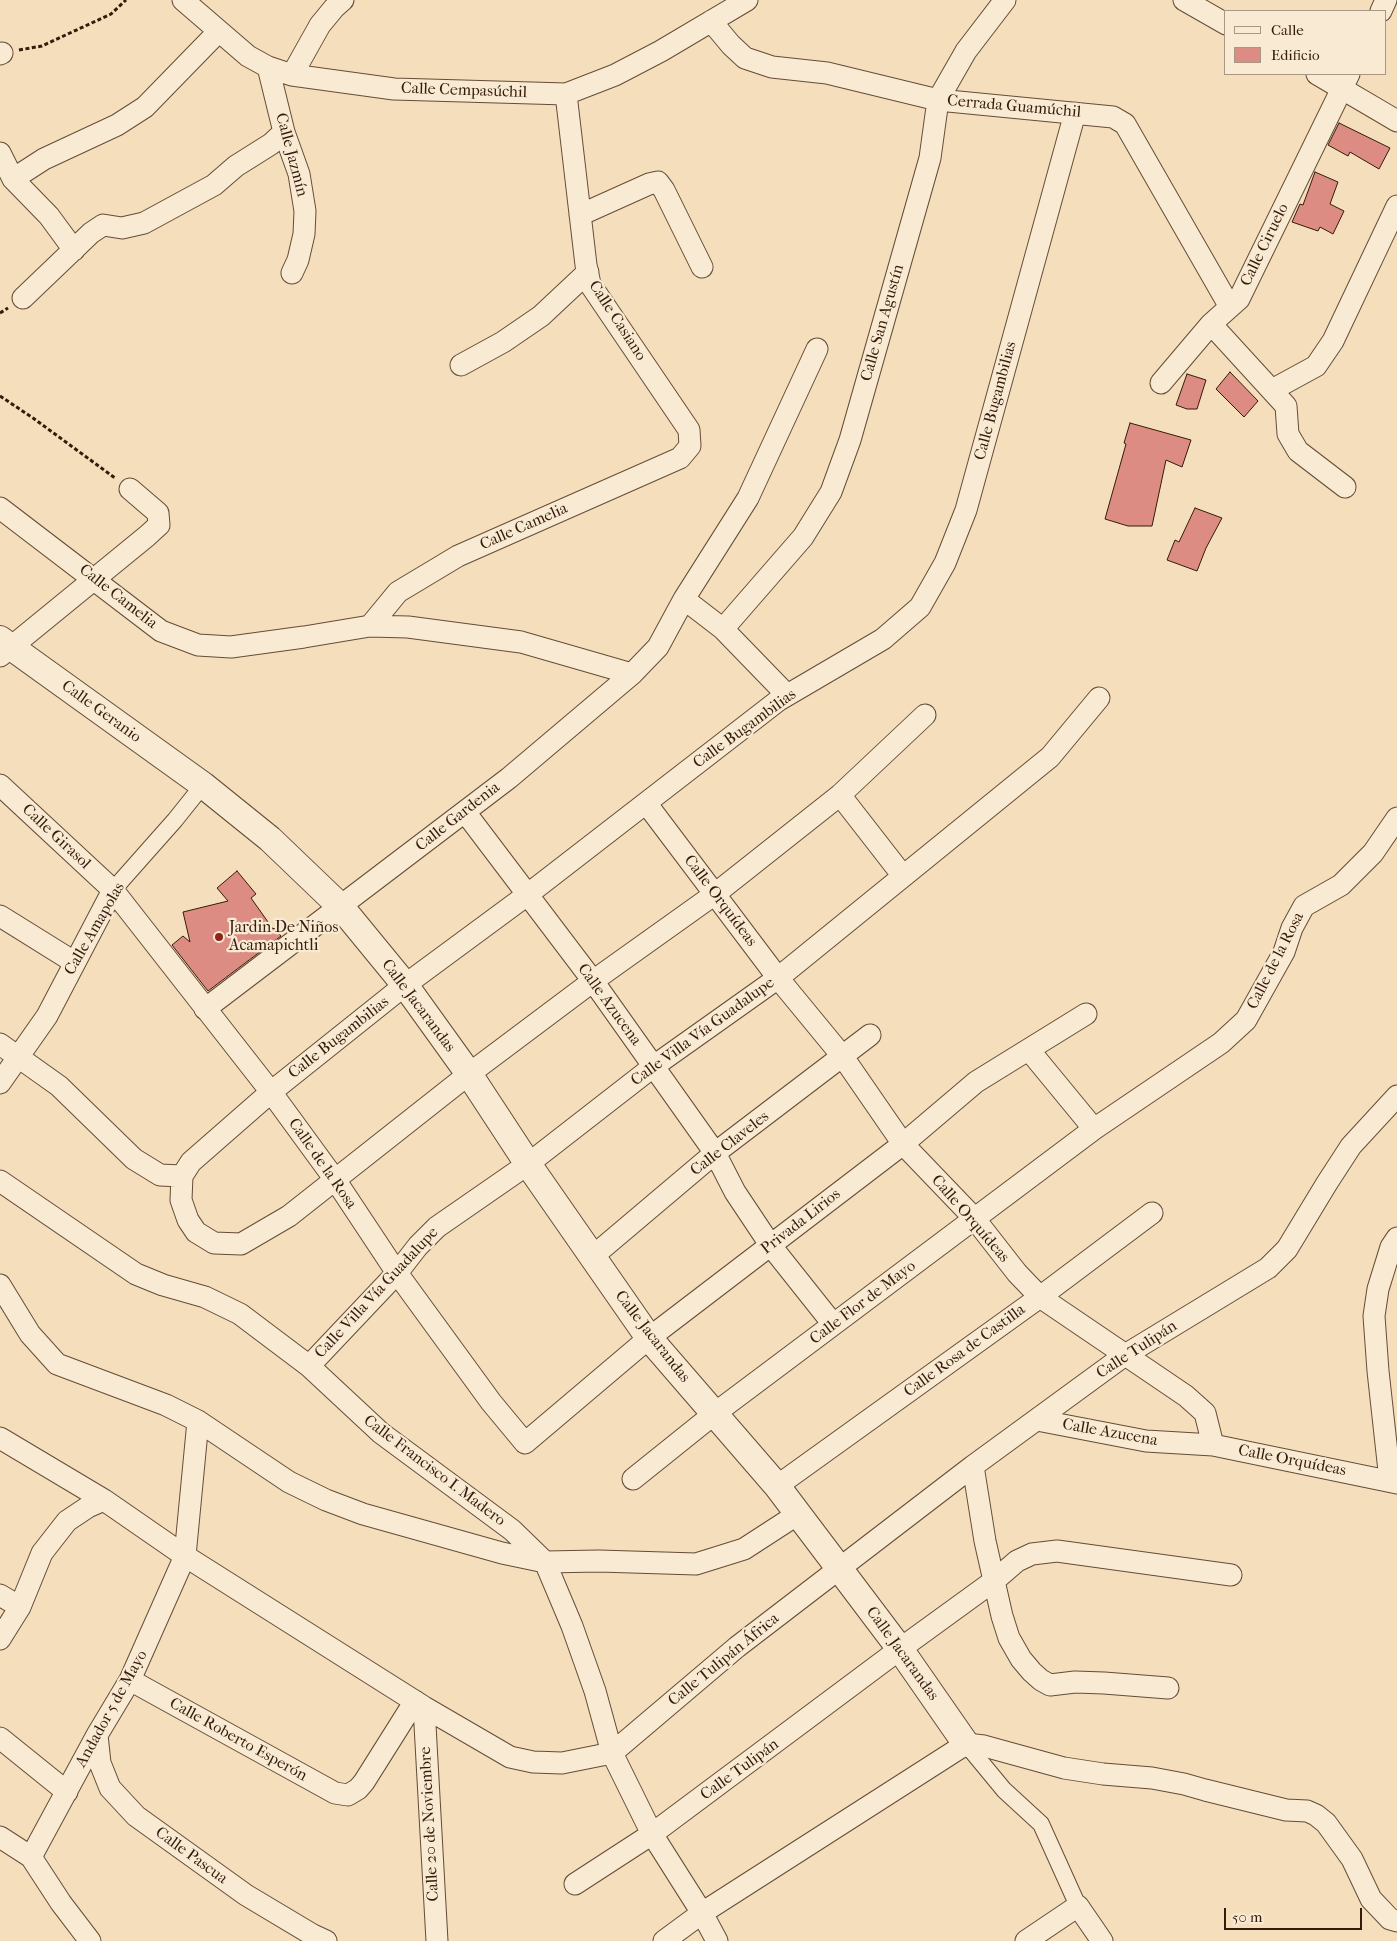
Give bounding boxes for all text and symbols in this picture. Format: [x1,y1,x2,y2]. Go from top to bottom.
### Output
legend [1224,10,1387,75]
text: Calle [1271,21,1304,39]
text: Edificio [1271,46,1320,64]
street label: Calle Cempasúchil [401,79,527,103]
street label: Cerrada Guamúchil [946,92,1082,122]
street label: Calle Jazmín [271,111,311,199]
street label: Calle Ciruelo [1237,200,1293,290]
street label: Calle San Agustín [857,262,909,384]
street label: Calle Casiano [584,277,650,365]
street label: Calle Bugambilias [971,339,1021,463]
street label: Calle Camelia [477,499,571,555]
street label: Calle Camelia [75,560,161,634]
street label: Calle Geranio [57,677,145,747]
street label: Calle Bugambilias [690,685,800,773]
street label: Calle Gardenia [412,778,504,856]
street label: Calle Girasol [18,800,94,874]
street label: Calle Orquídeas [679,851,761,951]
street label: Calle Amapolas [61,879,129,979]
street label: Calle de la Rosa [1243,909,1309,1013]
place label: Jardin De Niños Acamapichtli [229,918,338,956]
marker: Jardin De Niños Acamapichtli [213,931,225,943]
street label: Calle Jacarandas [377,956,459,1056]
street label: Calle Azucena [573,960,645,1050]
street label: Calle Villa Vía Guadalupe [628,974,778,1090]
street label: Calle Bugambilias [285,993,393,1083]
street label: Calle Claveles [687,1107,773,1181]
street label: Calle de la Rosa [284,1115,360,1213]
street label: Calle Orquídeas [927,1171,1013,1267]
street label: Privada Lirios [757,1185,845,1259]
street label: Calle Villa Vía Guadalupe [311,1223,443,1363]
street label: Calle Flor de Mayo [806,1257,920,1349]
street label: Calle Jacarandas [610,1287,694,1387]
street label: Calle Rosa de Castilla [901,1301,1029,1401]
street label: Calle Tulipán [1093,1317,1181,1383]
street label: Calle Francisco I. Madero [359,1411,509,1531]
street label: Calle Azucena [1061,1415,1159,1451]
street label: Calle Orquídeas [1236,1441,1348,1481]
street label: Calle Jacarandas [862,1603,942,1705]
street label: Calle Tulipán África [665,1609,783,1711]
street label: Andador 5 de Mayo [72,1647,152,1771]
street label: Calle Roberto Esperón [166,1694,310,1786]
street label: Calle Tulipán [697,1735,783,1805]
street label: Calle 20 de Noviembre [416,1746,444,1902]
street label: Calle Pascua [151,1823,231,1889]
scale bar [1227,1898,1364,1930]
text: 50 m [1232,1908,1262,1926]

